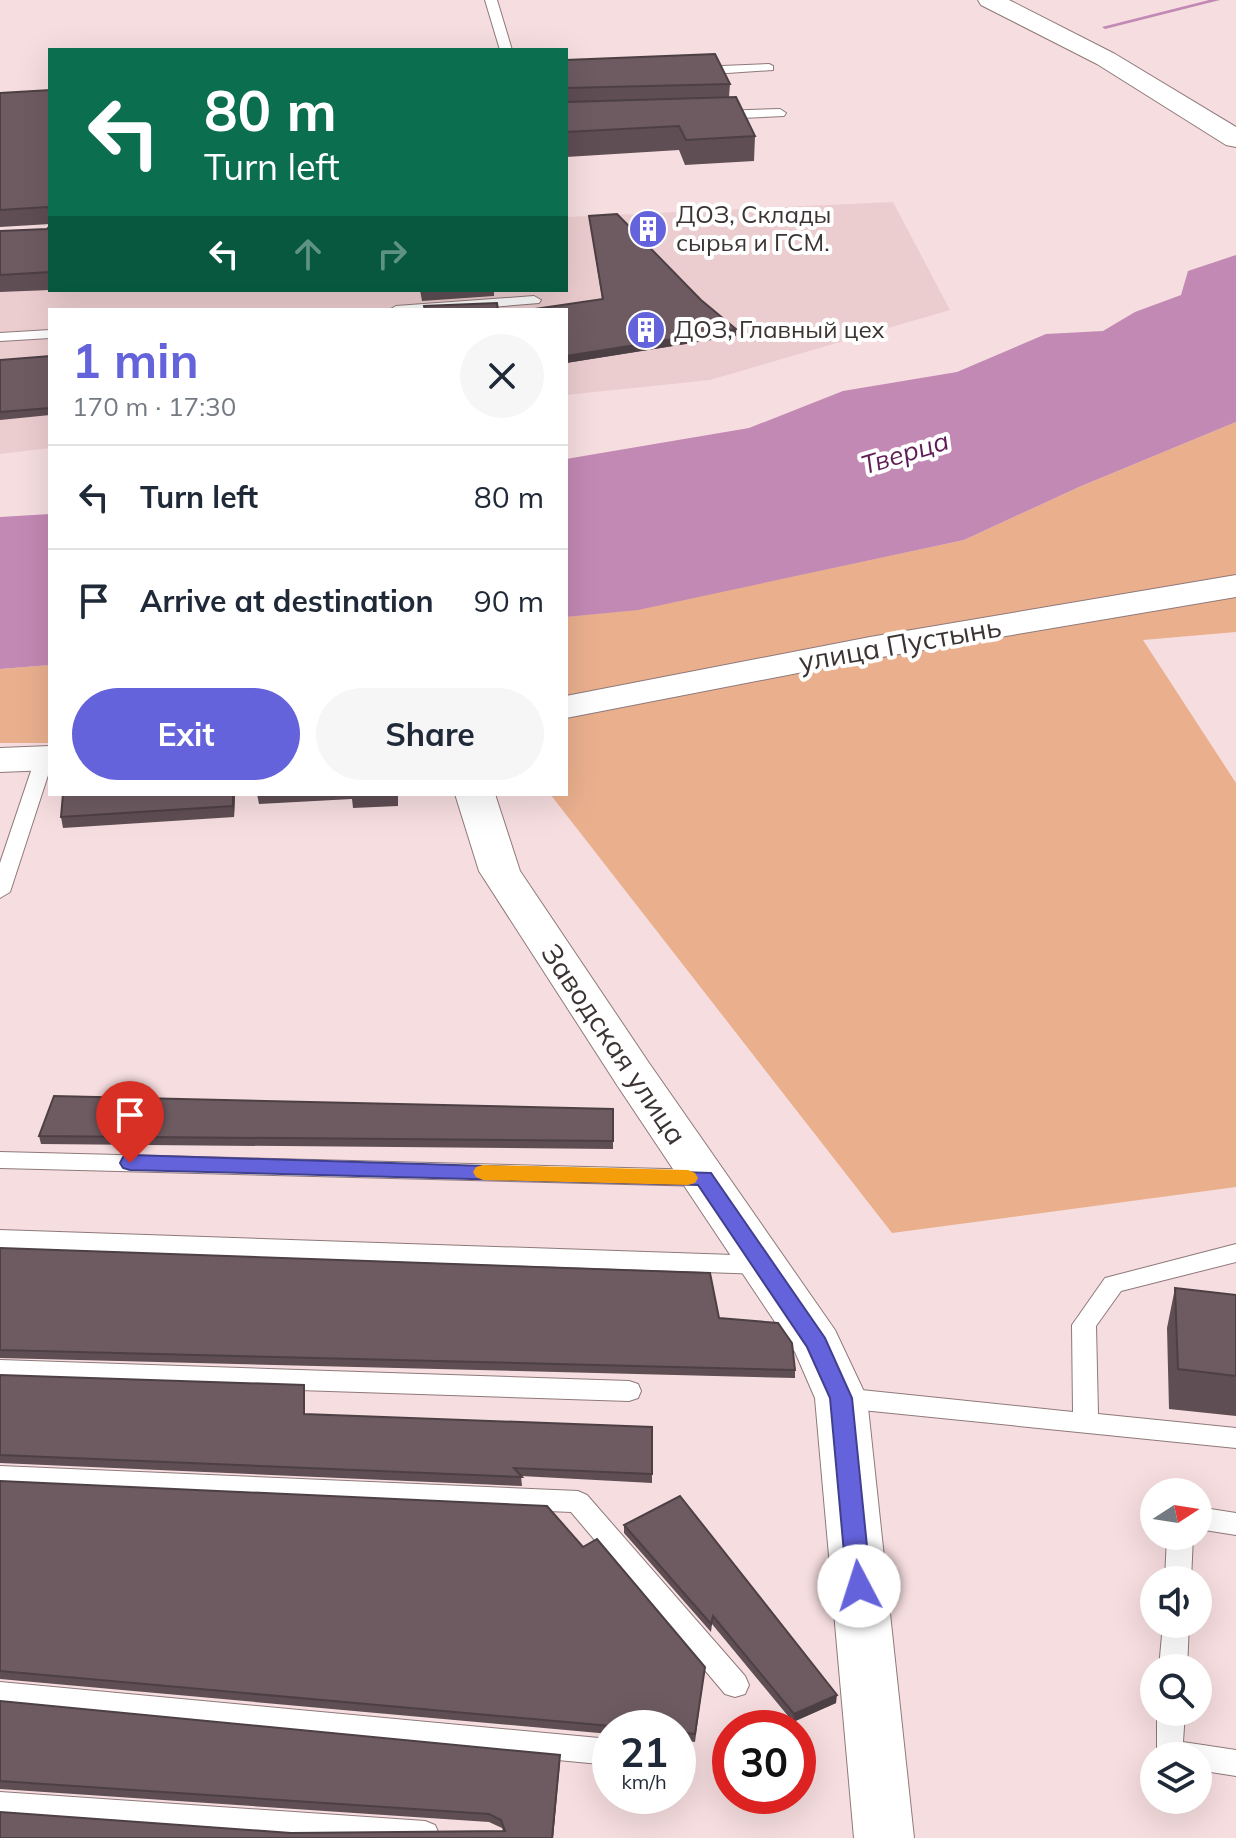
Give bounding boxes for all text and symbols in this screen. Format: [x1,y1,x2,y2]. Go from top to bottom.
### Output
text: 80 m [204,75,337,145]
icon: left [72,80,176,184]
text: Turn left [204,144,340,189]
place label: ДОЗ, Склады сырья и ГСМ. [676,199,831,257]
building icon: ДОЗ, Склады сырья и ГСМ. [627,208,669,250]
icon: left [202,232,246,276]
icon: ahead [286,232,330,276]
icon: right [370,232,414,276]
building icon: ДОЗ, Главный цех [625,309,667,351]
place label: ДОЗ, Главный цех [674,314,885,344]
text: 1 min [72,330,199,390]
button: close [460,334,544,418]
text: 170 m · 17:30 [72,390,236,423]
water label: Тверца [857,424,953,481]
icon: left [72,475,116,519]
text: Turn left [140,478,258,516]
text: 80 m [474,478,544,516]
icon: arrive [72,579,116,623]
text: Arrive at destination [140,582,434,620]
text: 90 m [474,582,544,620]
street label: улица Пустынь [796,608,1004,679]
button: Exit [72,688,300,780]
button: Share [316,688,544,780]
street label: Заводская улица [534,937,695,1151]
pin [96,1081,164,1163]
icon: arrive [108,1093,152,1137]
north arrow [1140,1478,1212,1550]
map controls [1140,1478,1212,1814]
position arrow [817,1544,901,1628]
button: sound [1140,1566,1212,1638]
button: search [1140,1654,1212,1726]
speed limit sign: 30 [712,1710,816,1814]
text: 21 [620,1727,668,1777]
button: layers [1140,1742,1212,1814]
text: km/h [621,1769,667,1794]

